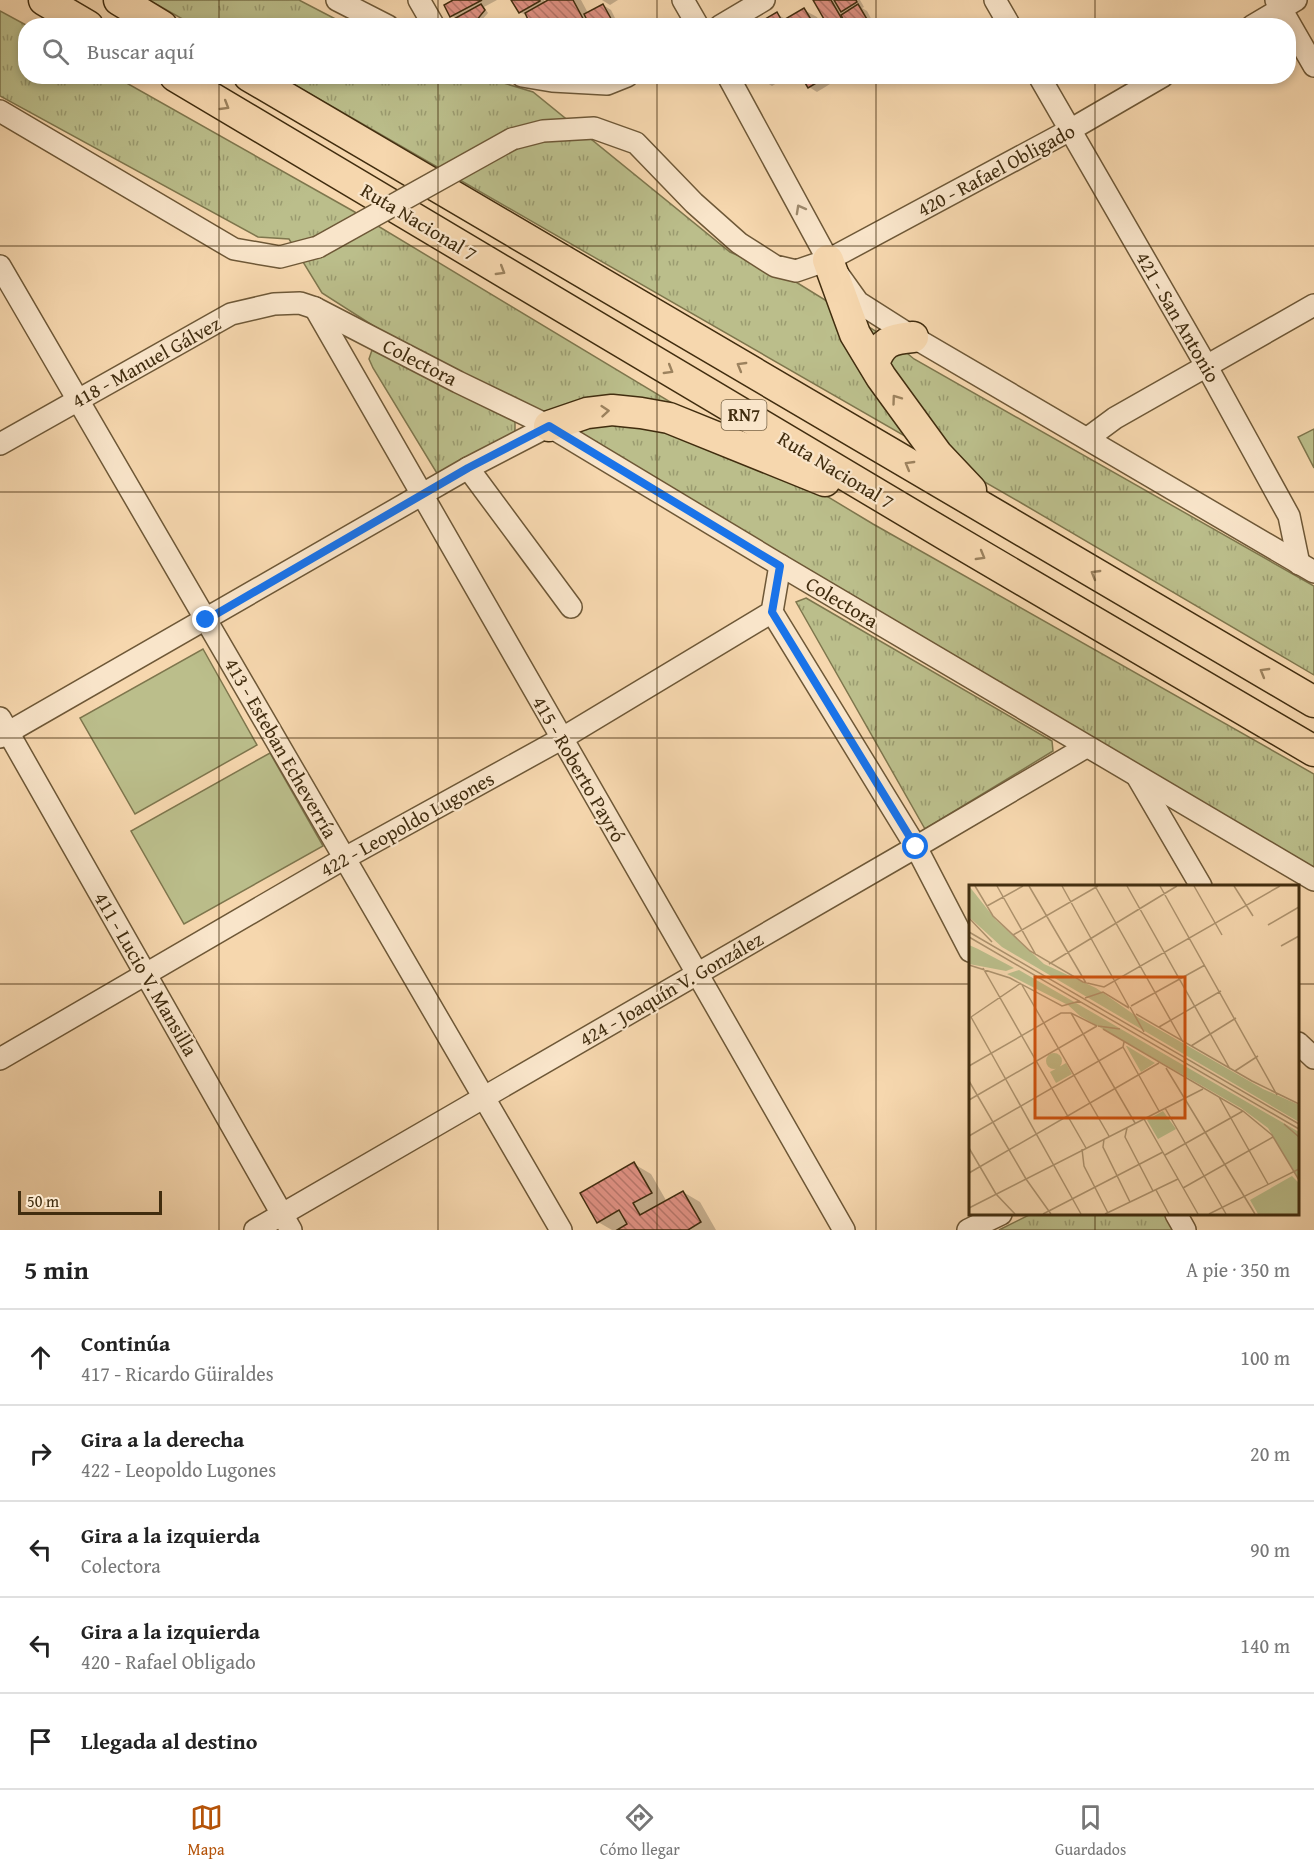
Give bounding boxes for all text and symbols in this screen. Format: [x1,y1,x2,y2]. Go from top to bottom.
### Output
search box [18,18,1296,84]
icon: search [39,35,72,68]
text: Buscar aquí [87,35,194,67]
one-way arrow [219,99,229,111]
street label: 420 - Rafael Obligado [912,116,1080,223]
street label: Ruta Nacional 7 [356,175,483,268]
one-way arrow [796,205,807,215]
street label: 421 - San Antonio [1129,246,1228,388]
one-way arrow [495,263,505,275]
street label: 418 - Manuel Gálvez [66,308,226,415]
street label: Colectora [378,331,463,393]
one-way arrow [737,362,747,373]
one-way arrow [663,363,673,375]
one-way arrow [892,394,903,405]
road number: RN7 [722,400,766,430]
one-way arrow [600,405,610,418]
street label: Ruta Nacional 7 [773,423,900,516]
one-way arrow [905,461,915,472]
one-way arrow [975,548,985,560]
street label: Colectora [801,569,884,635]
one-way arrow [1091,570,1101,581]
route end [192,606,218,632]
street label: 413 - Esteban Echeverría [218,652,345,844]
one-way arrow [1259,668,1270,680]
street label: 415 - Roberto Payró [526,690,633,847]
street label: 422 - Leopoldo Lugones [314,764,499,884]
route start [902,833,928,859]
inset map [969,885,1299,1215]
street label: 411 - Lucio V. Mansilla [88,886,206,1062]
street label: 424 - Joaquín V. González [573,924,768,1053]
scale bar [18,1188,162,1216]
text: 50 m [27,1189,59,1213]
text: 5 min [24,1250,89,1289]
text: A pie · 350 m [1186,1255,1290,1284]
text: Continúa [81,1327,170,1359]
icon: ahead [24,1341,57,1374]
text: 100 m [1240,1343,1290,1372]
text: 417 - Ricardo Güiraldes [81,1359,274,1388]
text: Gira a la derecha [81,1423,244,1455]
icon: right [24,1437,57,1470]
text: 20 m [1250,1439,1290,1468]
text: 422 - Leopoldo Lugones [81,1455,276,1484]
text: Gira a la izquierda [81,1519,260,1551]
icon: left [24,1533,57,1566]
text: 90 m [1250,1535,1290,1564]
text: Colectora [81,1551,161,1580]
text: Gira a la izquierda [81,1615,260,1647]
icon: left [24,1629,57,1662]
text: 140 m [1240,1631,1290,1660]
text: 420 - Rafael Obligado [81,1647,256,1676]
icon: arrive [24,1725,57,1758]
text: Llegada al destino [81,1725,257,1757]
tab: Mapa [188,1801,224,1861]
tab: Cómo llegar [600,1801,680,1861]
tab: Guardados [1055,1801,1126,1861]

